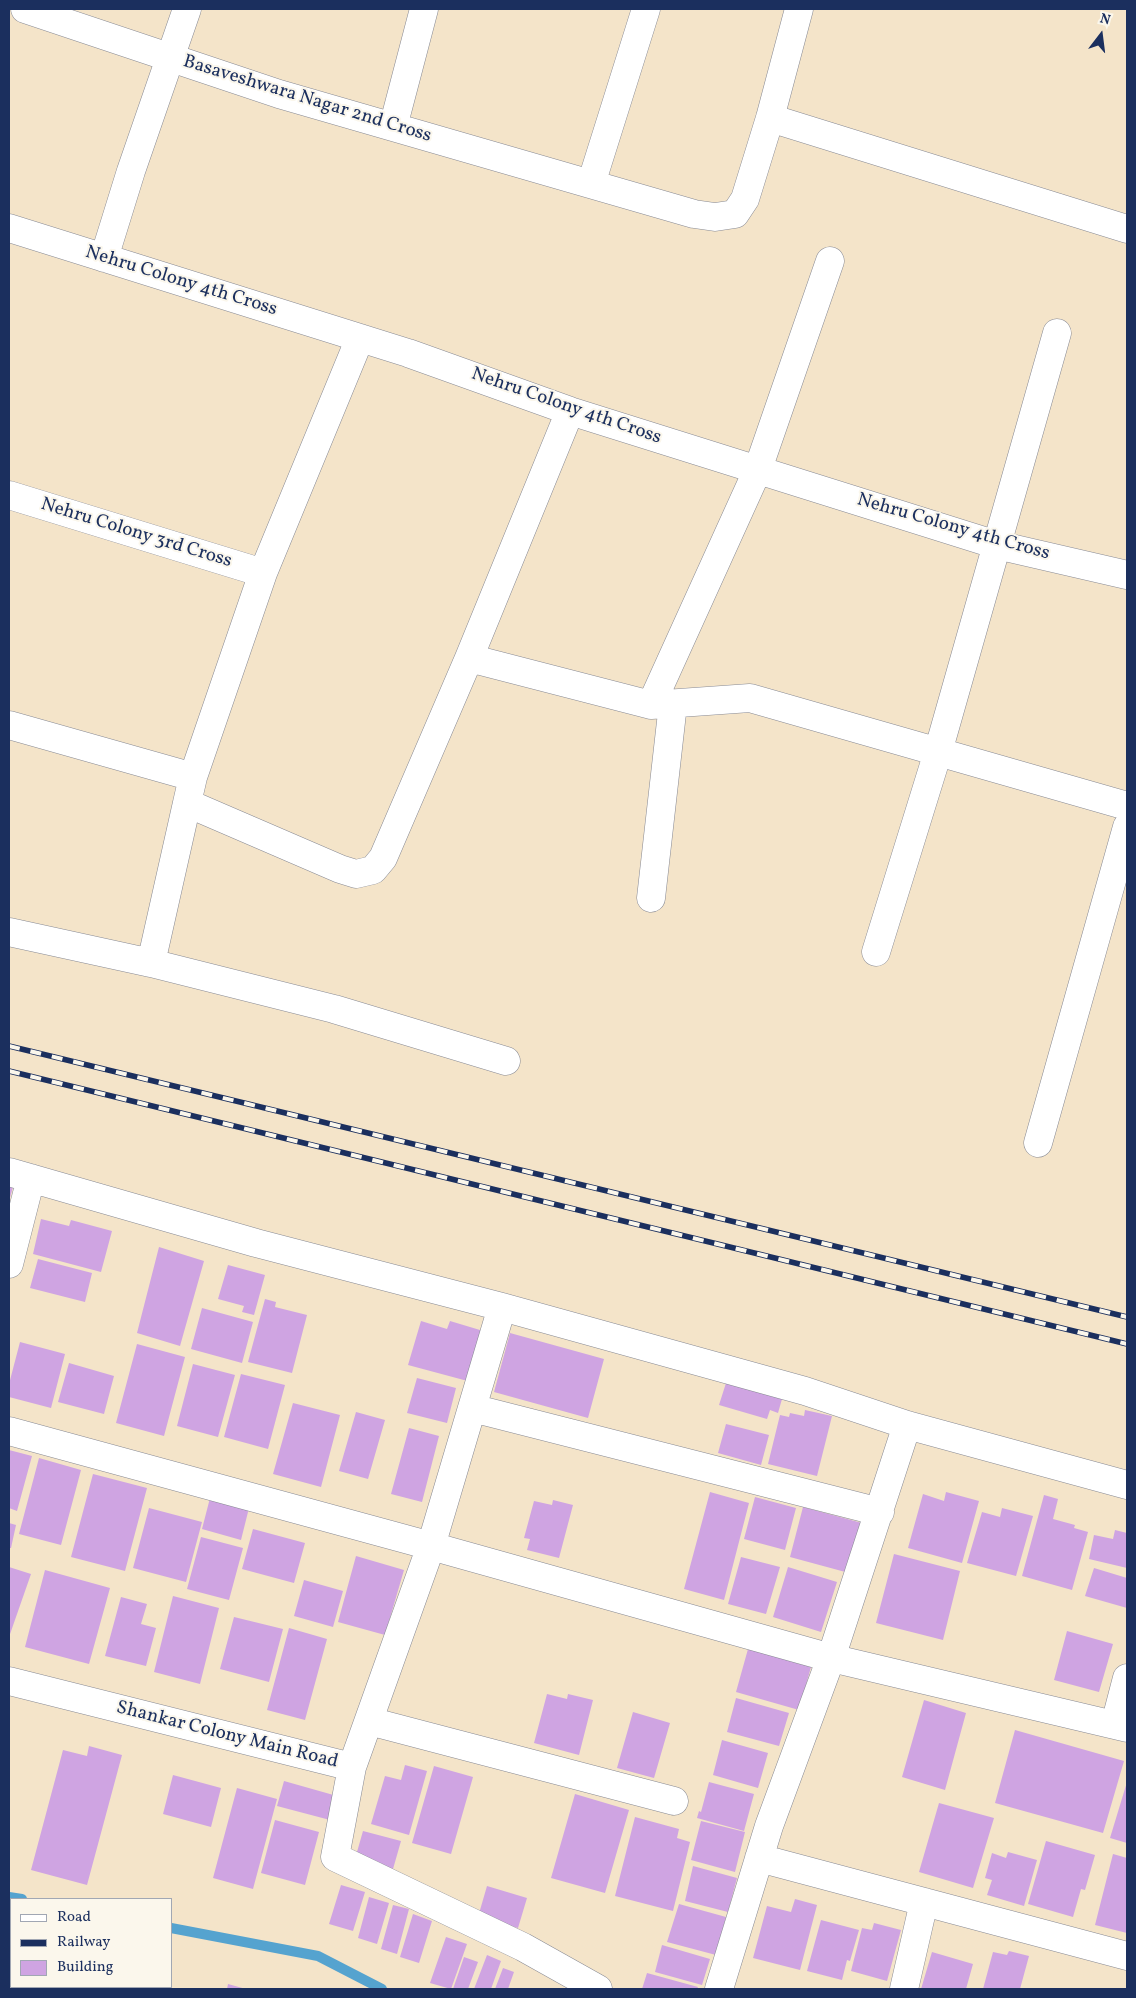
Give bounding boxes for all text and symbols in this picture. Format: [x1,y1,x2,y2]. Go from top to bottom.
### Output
north arrow [1076,10,1126,60]
text: N [1098,10,1112,31]
street label: Basaveshwara Nagar 2nd Cross [180,51,434,149]
street label: Nehru Colony 4th Cross [82,242,280,322]
street label: Nehru Colony 4th Cross [468,364,664,450]
street label: Nehru Colony 4th Cross [854,490,1052,566]
street label: Nehru Colony 3rd Cross [38,494,234,574]
street label: Shankar Colony Main Road [114,1697,340,1775]
legend [10,1898,172,1988]
text: Road [57,1907,91,1928]
text: Railway [57,1932,110,1953]
text: Building [57,1957,113,1978]

